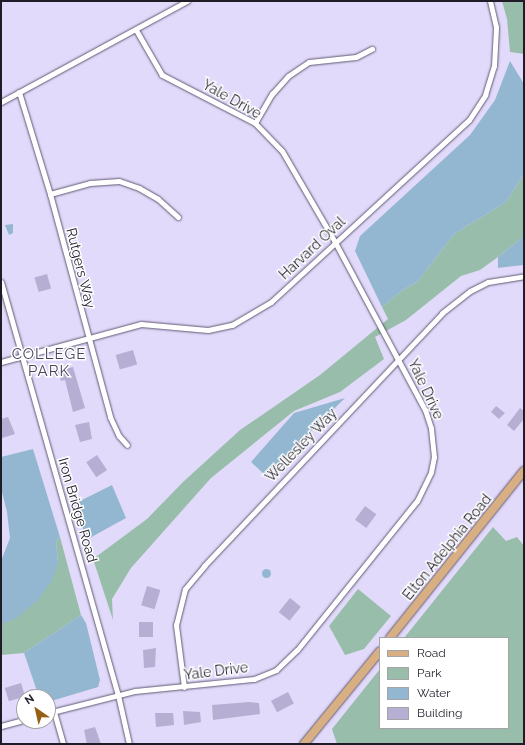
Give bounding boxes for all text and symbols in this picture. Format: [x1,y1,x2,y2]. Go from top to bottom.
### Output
street label: Yale Drive [200,76,264,122]
street label: Harvard Oval [276,213,348,283]
street label: Rutgers Way [63,226,99,310]
district label: COLLEGE PARK [12,345,86,380]
street label: Yale Drive [405,356,447,422]
street label: Wellesley Way [261,404,341,486]
street label: Iron Bridge Road [55,456,101,564]
street label: Elton Adelphia Road [399,491,495,603]
legend [379,637,509,729]
text: Road [417,646,446,660]
street label: Yale Drive [183,659,249,683]
text: Park [417,666,442,680]
text: Water [417,686,451,700]
north arrow [16,689,56,729]
text: N [22,692,37,707]
text: Building [417,706,463,720]

